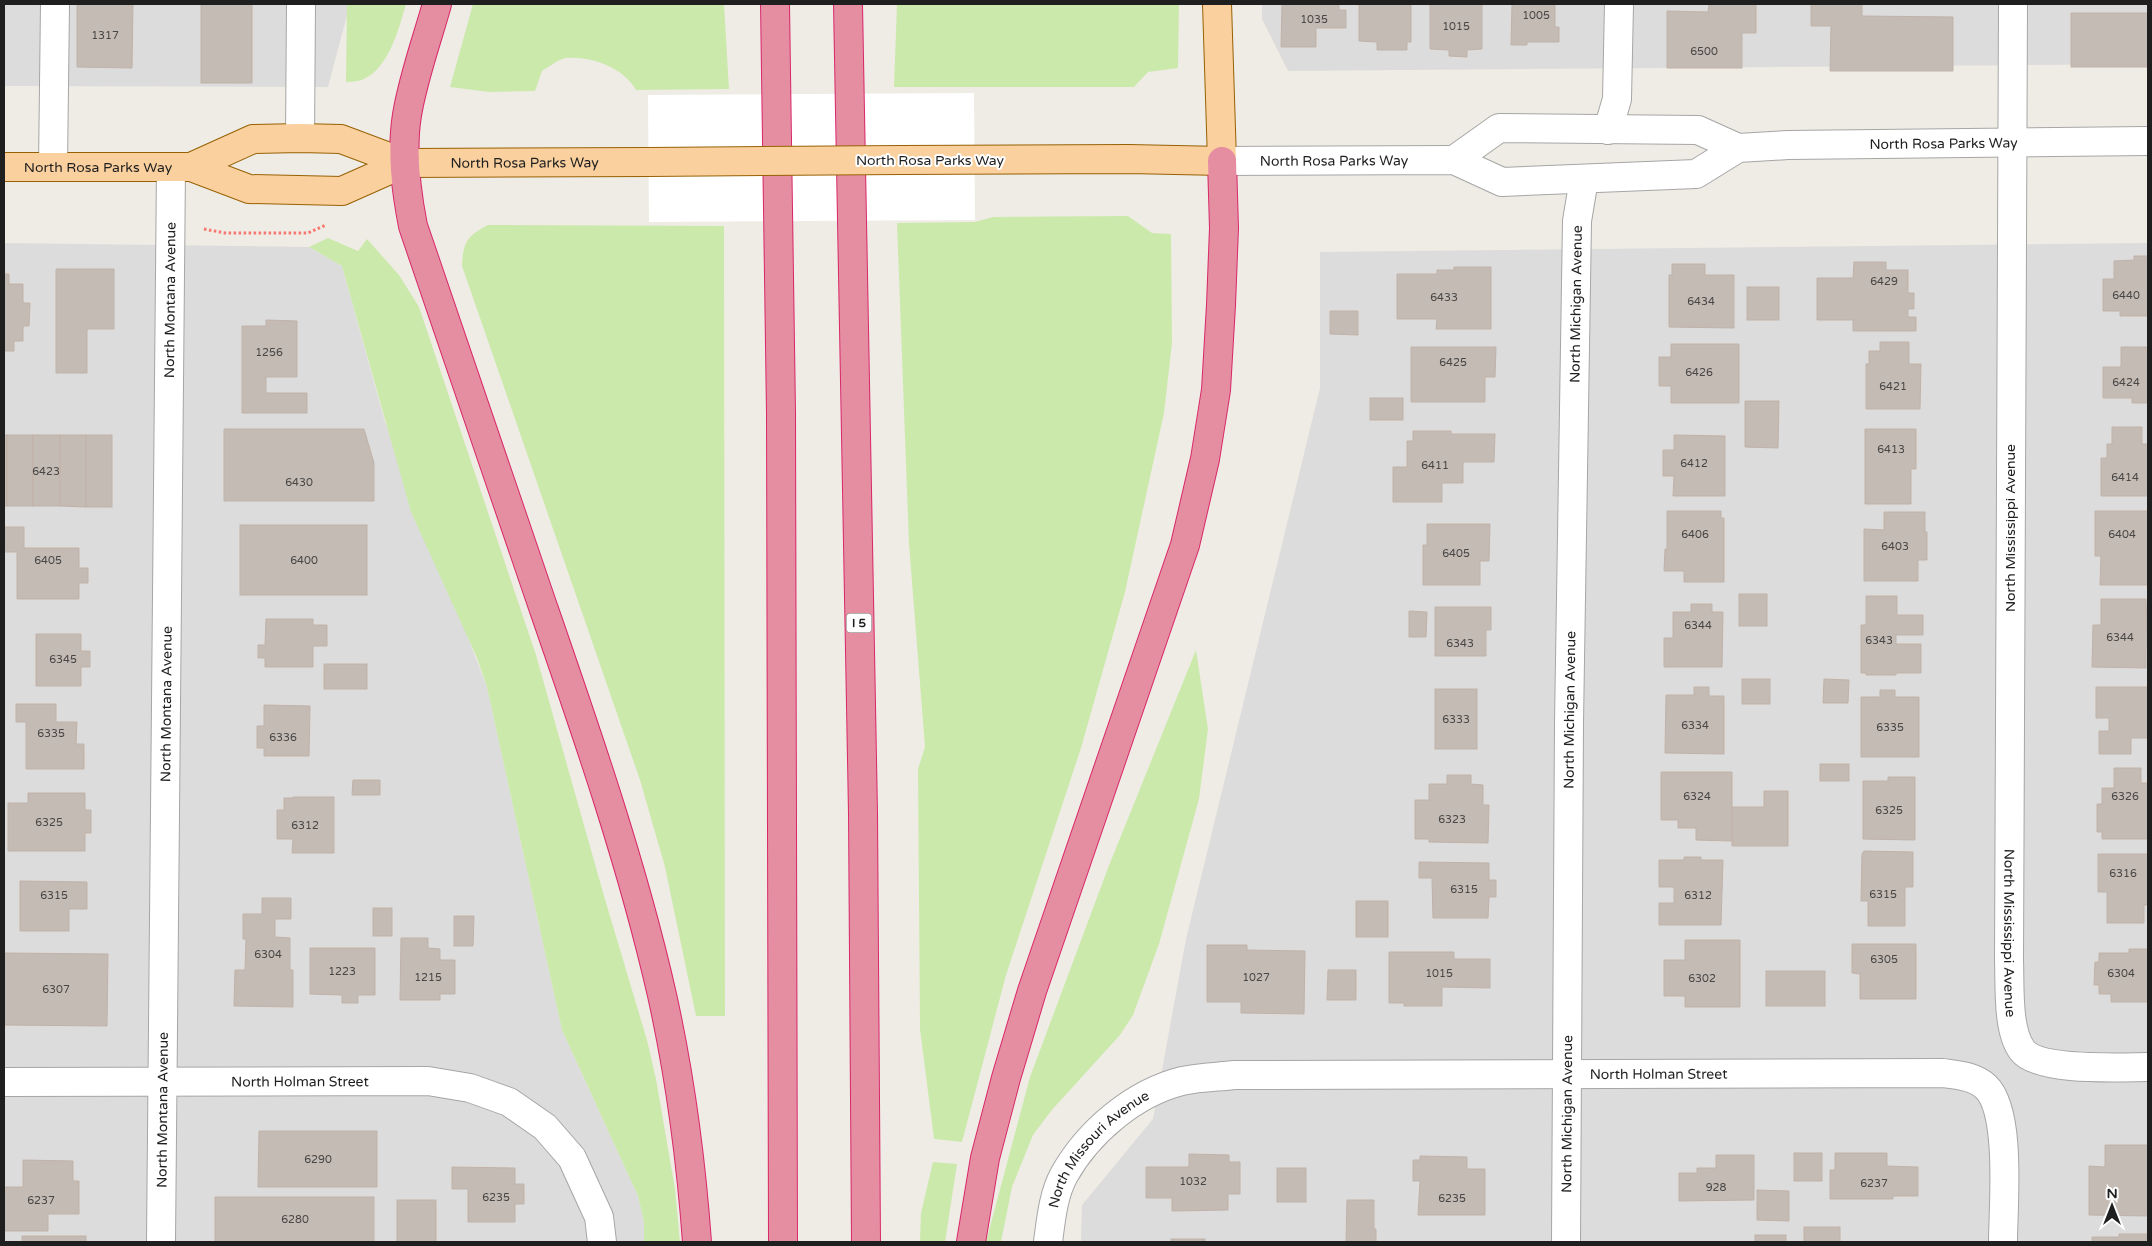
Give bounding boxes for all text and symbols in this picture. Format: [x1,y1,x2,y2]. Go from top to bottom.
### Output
house number: 1005 [1522,9,1550,22]
house number: 1035 [1300,13,1328,26]
house number: 1015 [1442,20,1470,33]
house number: 1317 [91,29,119,42]
house number: 6500 [1690,45,1718,58]
street label: North Rosa Parks Way [1869,134,2018,153]
street label: North Rosa Parks Way [856,152,1005,169]
street label: North Rosa Parks Way [1260,152,1409,170]
street label: North Rosa Parks Way [450,154,599,172]
street label: North Rosa Parks Way [24,159,173,176]
street label: North Montana Avenue [161,222,179,378]
street label: North Michigan Avenue [1566,225,1586,383]
house number: 6429 [1870,275,1898,288]
house number: 6440 [2112,289,2140,302]
house number: 6433 [1430,291,1458,304]
house number: 6434 [1687,295,1715,308]
house number: 1256 [255,346,283,359]
house number: 6425 [1439,356,1467,369]
house number: 6426 [1685,366,1713,379]
house number: 6424 [2112,376,2140,389]
house number: 6421 [1879,380,1907,393]
house number: 6413 [1877,443,1905,456]
street label: North Mississippi Avenue [2002,444,2019,612]
house number: 6412 [1680,457,1708,470]
house number: 6411 [1421,459,1449,472]
house number: 6423 [32,465,60,478]
house number: 6414 [2111,471,2139,484]
house number: 6430 [285,476,313,489]
house number: 6406 [1681,528,1709,541]
house number: 6404 [2108,528,2136,541]
house number: 6403 [1881,540,1909,553]
house number: 6405 [1442,547,1470,560]
house number: 6405 [34,554,62,567]
house number: 6400 [290,554,318,567]
road number: I 5 [846,614,872,632]
house number: 6344 [1684,619,1712,632]
street label: North Montana Avenue [157,626,176,782]
street label: North Michigan Avenue [1561,631,1579,789]
house number: 6344 [2106,631,2134,644]
house number: 6343 [1865,634,1893,647]
house number: 6343 [1446,637,1474,650]
house number: 6345 [49,653,77,666]
house number: 6333 [1442,713,1470,726]
house number: 6334 [1681,719,1709,732]
house number: 6335 [1876,721,1904,734]
house number: 6335 [37,727,65,740]
house number: 6336 [269,731,297,744]
house number: 6324 [1683,790,1711,803]
house number: 6326 [2111,790,2139,803]
house number: 6325 [1875,804,1903,817]
house number: 6323 [1438,813,1466,826]
house number: 6325 [35,816,63,829]
house number: 6312 [291,819,319,832]
street label: North Mississippi Avenue [2000,849,2019,1018]
house number: 6316 [2109,867,2137,880]
house number: 6315 [1450,883,1478,896]
house number: 6315 [1869,888,1897,901]
house number: 6315 [40,889,68,902]
house number: 6312 [1684,889,1712,902]
house number: 6304 [254,948,282,961]
house number: 6305 [1870,953,1898,966]
house number: 1223 [328,965,356,978]
house number: 1015 [1425,967,1453,980]
house number: 6304 [2107,967,2135,980]
house number: 1215 [414,971,442,984]
house number: 1027 [1242,971,1270,984]
house number: 6302 [1688,972,1716,985]
house number: 6307 [42,983,70,996]
street label: North Montana Avenue [154,1032,172,1188]
street label: North Michigan Avenue [1558,1035,1576,1193]
street label: North Holman Street [1590,1066,1728,1083]
street label: North Holman Street [231,1073,370,1090]
street label: North Missouri Avenue [1045,1087,1152,1210]
house number: 6290 [304,1153,332,1166]
house number: 1032 [1179,1175,1207,1188]
house number: 6237 [1860,1177,1888,1190]
house number: 928 [1706,1181,1726,1194]
north arrow [2087,1181,2137,1231]
text: N [2106,1185,2118,1202]
house number: 6235 [482,1191,510,1204]
house number: 6235 [1438,1192,1466,1205]
house number: 6237 [27,1194,55,1207]
house number: 6280 [281,1213,309,1226]

